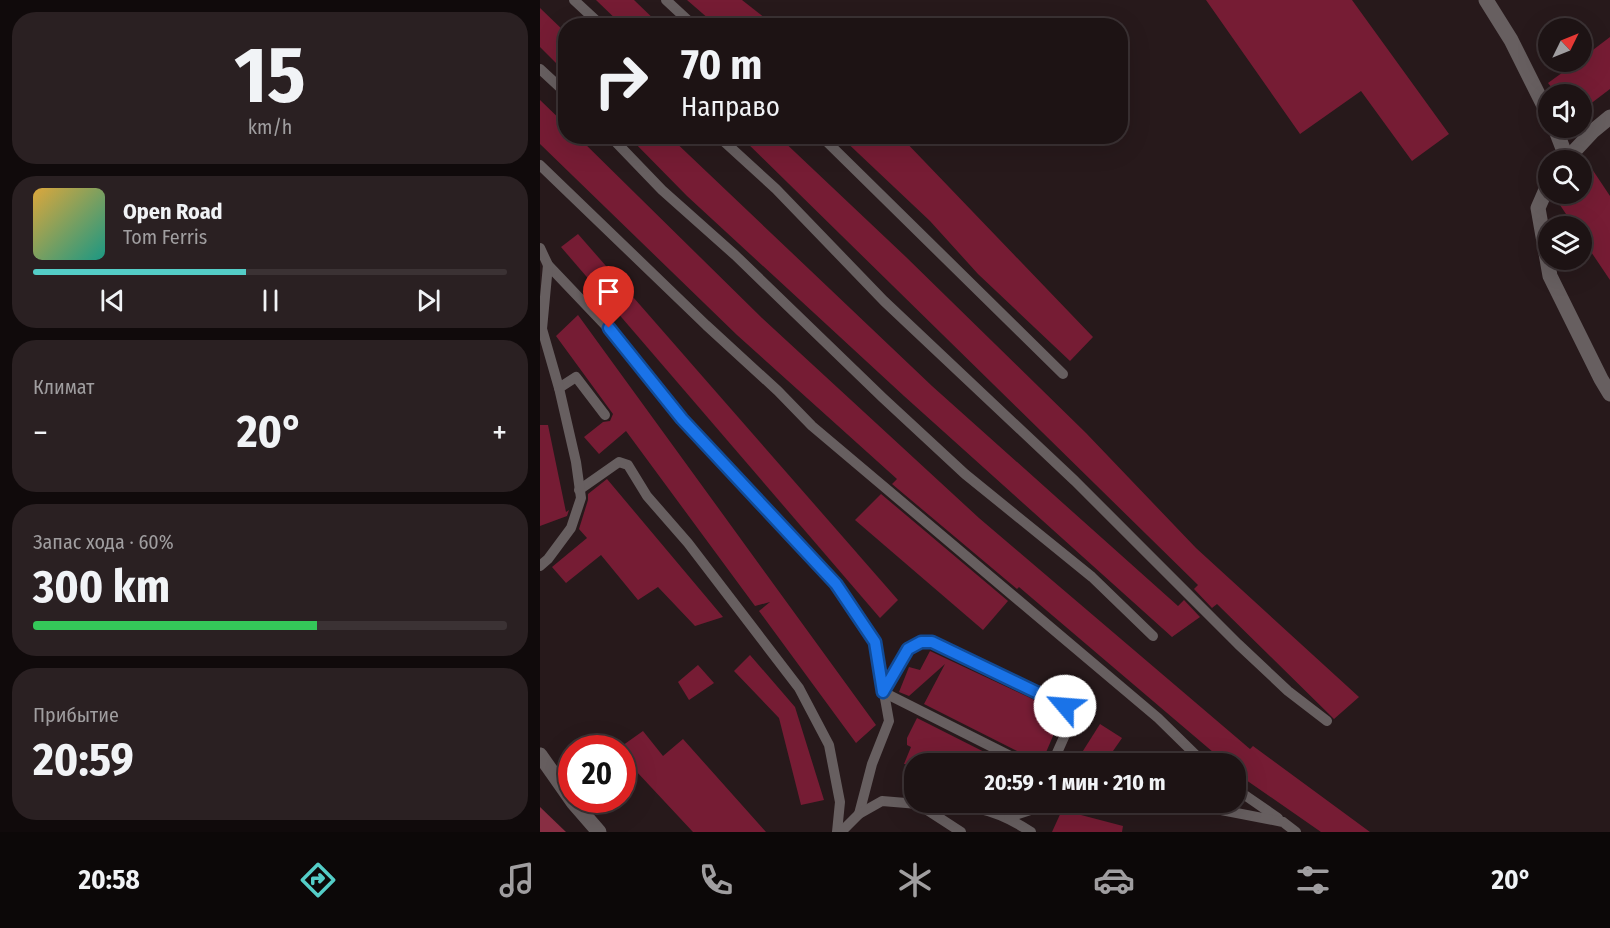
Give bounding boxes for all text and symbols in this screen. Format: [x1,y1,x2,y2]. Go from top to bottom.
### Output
north arrow [1538,18,1592,72]
map controls [1538,18,1592,270]
text: 15 [234,29,306,123]
text: 70 m [681,40,762,90]
icon: right [582,42,660,120]
button: sound [1538,84,1592,138]
text: Направо [681,91,780,123]
text: km/h [248,115,292,139]
button: search [1538,150,1592,204]
text: Open Road [123,198,223,225]
button: layers [1538,216,1592,270]
text: Tom Ferris [123,225,207,249]
pin [583,266,634,328]
icon: arrive [592,275,625,308]
icon: previous [96,284,129,317]
icon: pause [254,284,287,317]
icon: next [412,284,445,317]
text: Климат [33,375,94,399]
text: 20° [237,405,303,459]
text: − [33,413,48,453]
text: + [492,413,507,453]
text: Запас хода · 60% [33,530,174,554]
text: 300 km [33,560,170,614]
position arrow [1033,674,1097,738]
text: Прибытие [33,703,119,727]
text: 20:59 [33,733,134,787]
speed limit sign: 20 [558,735,636,813]
text: 20:59 · 1 мин · 210 m [985,769,1165,796]
icon: directions [297,859,339,901]
icon: music [496,859,538,901]
icon: phone [695,859,737,901]
icon: climate [894,859,936,901]
icon: car [1093,859,1135,901]
icon: filters [1292,859,1334,901]
text: 20:58 [79,864,140,896]
text: 20° [1491,864,1531,896]

